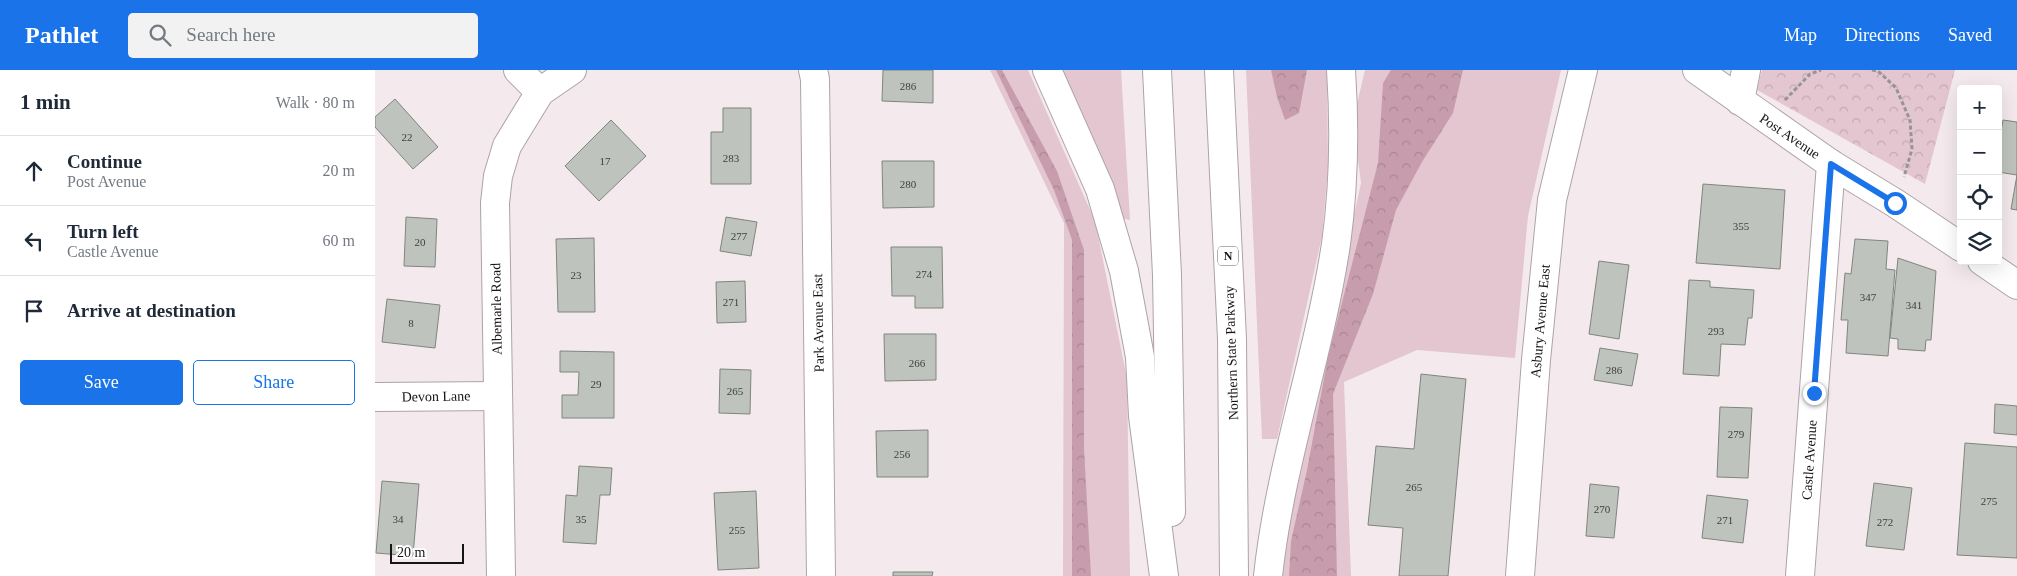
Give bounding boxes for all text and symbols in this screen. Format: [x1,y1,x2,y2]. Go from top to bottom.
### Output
search box [128,13,478,58]
icon: search [146,21,174,49]
text: Pathlet [25,22,98,48]
text: Search here [186,24,275,45]
text: Map [1784,25,1817,45]
text: Directions [1845,25,1920,45]
text: Saved [1948,25,1992,45]
house number: 286 [900,80,917,92]
map controls [1957,85,2002,265]
button: + [1957,85,2002,130]
text: 1 min [20,90,71,114]
text: Walk · 80 m [276,94,355,111]
street label: Post Avenue [1757,111,1823,162]
button: − [1957,130,2002,175]
house number: 22 [402,131,413,143]
text: Continue [67,151,142,172]
house number: 283 [723,152,740,164]
house number: 17 [600,155,611,167]
icon: ahead [20,157,48,185]
text: 20 m [323,162,355,179]
text: Post Avenue [67,173,146,190]
button: locate [1957,175,2002,220]
house number: 280 [900,178,917,190]
route start [1884,192,1907,215]
house number: 355 [1733,220,1750,232]
button: layers [1957,220,2002,265]
text: Turn left [67,221,139,242]
icon: left [20,227,48,255]
house number: 277 [731,230,748,242]
text: 60 m [323,232,355,249]
house number: 20 [415,236,426,248]
text: Castle Avenue [67,243,159,260]
road number: N [1218,247,1238,266]
street label: Albemarle Road [488,263,505,355]
street label: Asbury Avenue East [1528,263,1553,379]
house number: 274 [916,268,933,280]
house number: 23 [571,269,582,281]
street label: Park Avenue East [810,274,827,372]
street label: Northern State Parkway [1222,285,1241,420]
house number: 347 [1860,291,1877,303]
house number: 271 [723,296,739,308]
icon: arrive [20,297,48,325]
house number: 341 [1906,299,1922,311]
text: Arrive at destination [67,300,236,321]
house number: 8 [408,317,414,329]
house number: 293 [1708,325,1725,337]
house number: 266 [909,357,926,369]
button: Save [20,360,183,405]
button: Share [193,360,355,405]
house number: 286 [1606,364,1623,376]
house number: 29 [591,378,602,390]
route end [1803,382,1826,405]
house number: 265 [727,385,744,397]
street label: Devon Lane [401,388,471,405]
street label: Castle Avenue [1799,419,1820,501]
house number: 279 [1728,428,1745,440]
house number: 256 [894,448,911,460]
house number: 265 [1406,481,1423,493]
house number: 275 [1981,495,1998,507]
house number: 270 [1594,503,1611,515]
house number: 34 [393,513,404,525]
house number: 35 [576,513,587,525]
house number: 271 [1717,514,1733,526]
house number: 272 [1877,516,1893,528]
house number: 255 [729,524,746,536]
scale bar [390,541,464,564]
text: 20 m [397,545,425,560]

